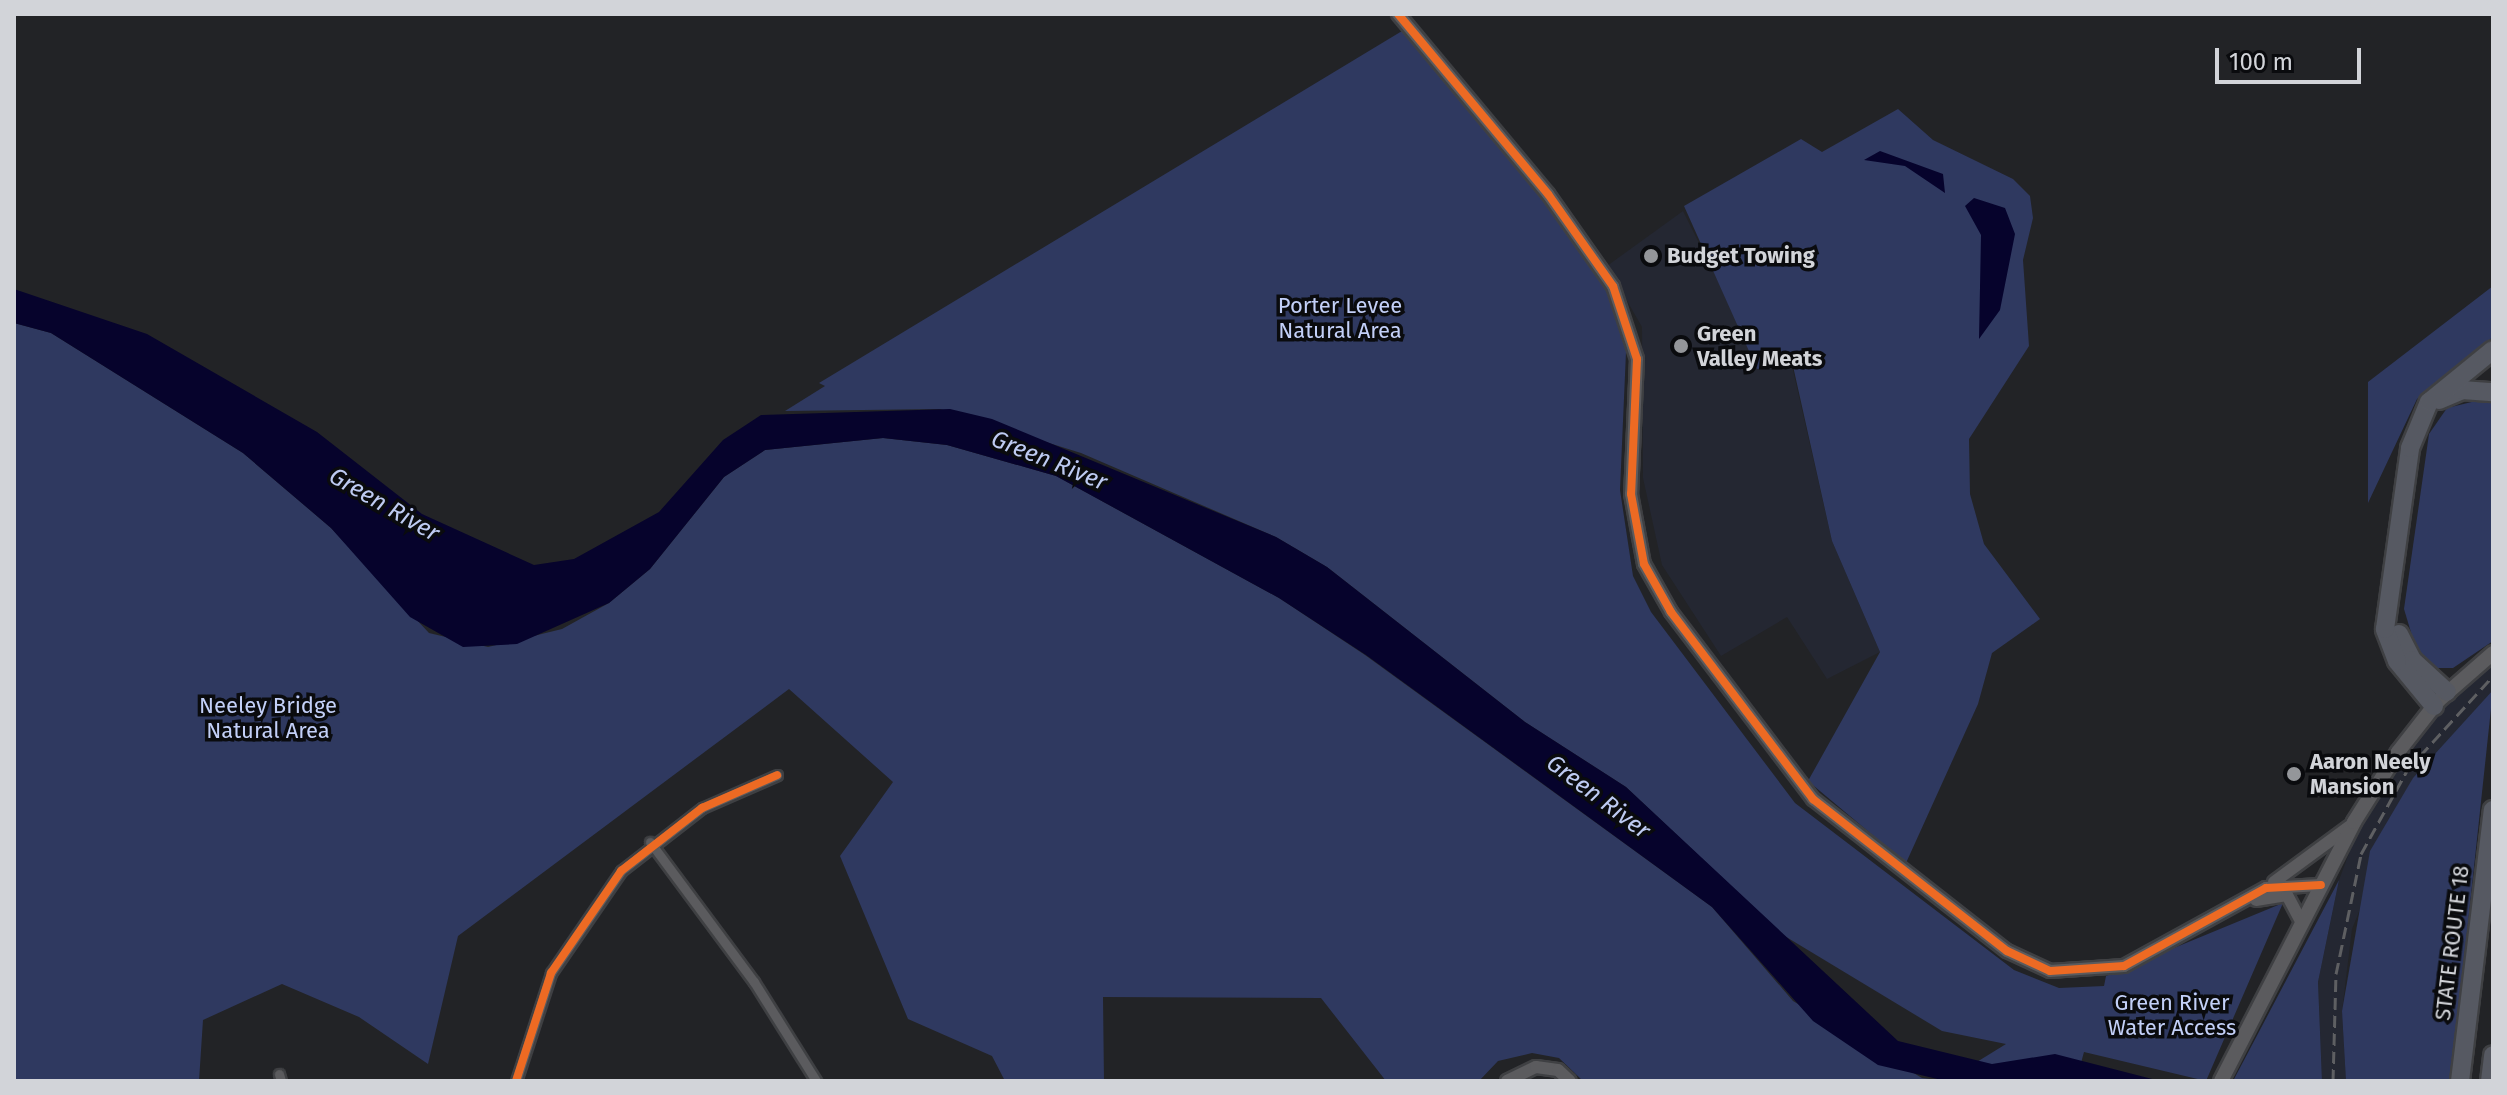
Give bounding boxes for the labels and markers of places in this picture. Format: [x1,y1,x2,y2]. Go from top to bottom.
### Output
place label: Budget Towing [1667,243,1815,269]
marker: Budget Towing [1642,247,1660,265]
place label: Green Valley Meats [1697,320,1822,372]
marker: Green Valley Meats [1672,337,1690,355]
place label: Aaron Neely Mansion [2310,748,2431,800]
marker: Aaron Neely Mansion [2285,765,2303,783]

